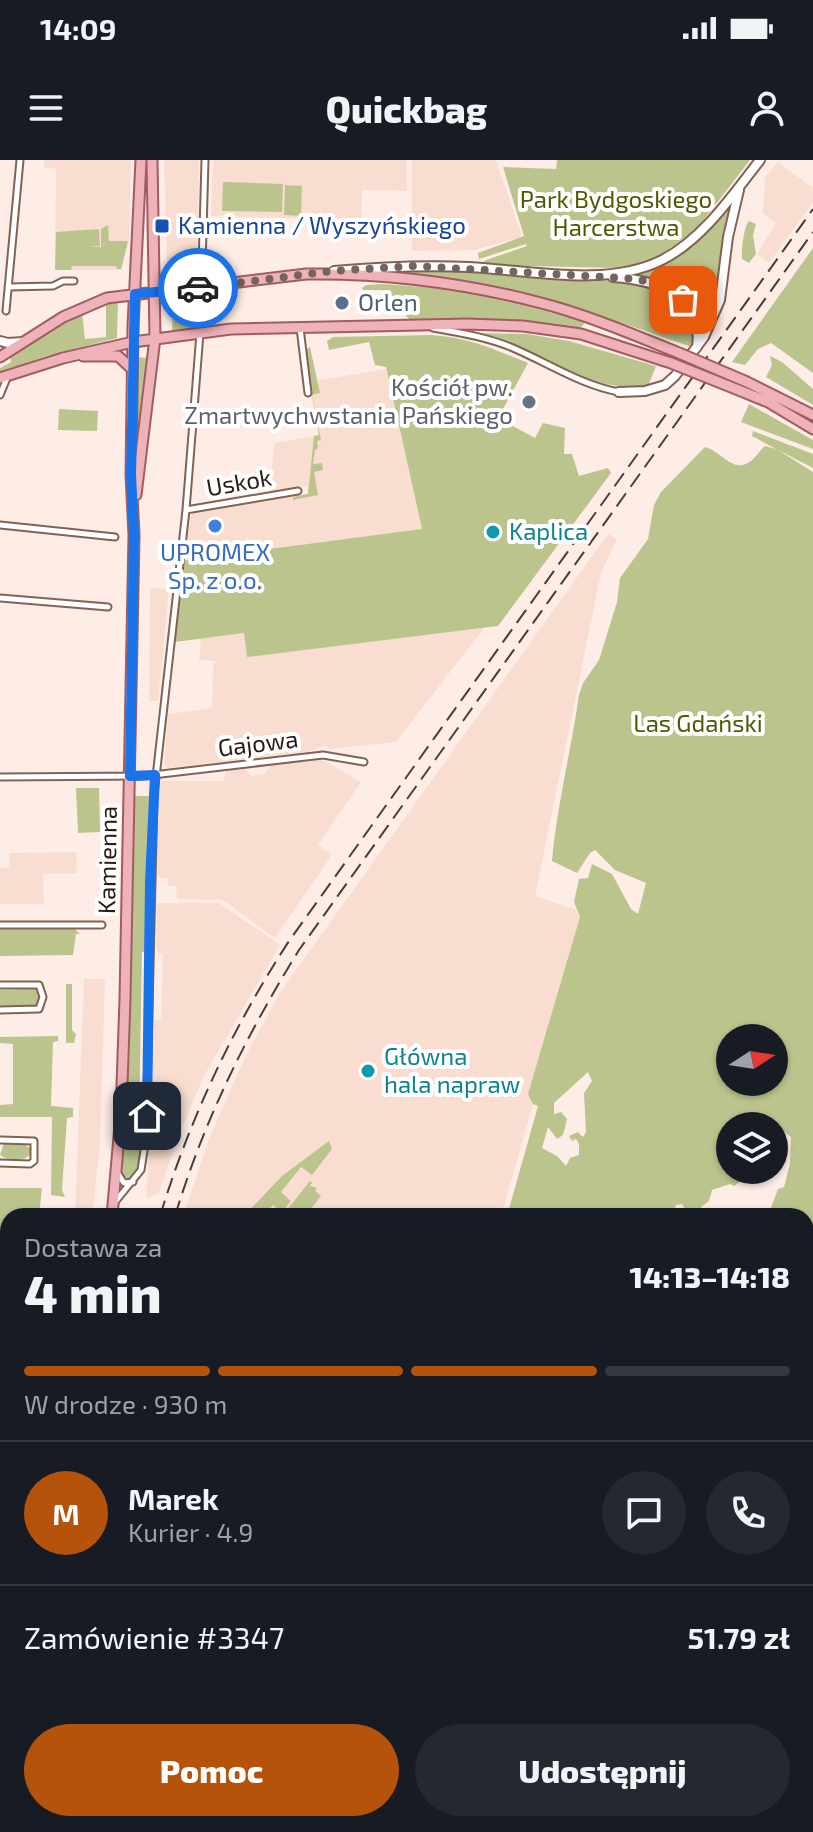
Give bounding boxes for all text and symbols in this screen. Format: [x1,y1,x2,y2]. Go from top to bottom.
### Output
text: 14:09 [40,10,116,46]
icon: menu [24,86,68,130]
icon: person [745,86,789,130]
text: Quickbag [326,87,487,130]
park label: Park Bydgoskiego Harcerstwa [520,184,712,241]
place label: Kamienna / Wyszyńskiego [178,210,466,239]
marker: Kamienna / Wyszyńskiego [153,217,171,235]
courier [158,248,238,328]
icon: car [176,266,220,310]
pin [649,266,717,334]
icon: bag [661,278,705,322]
place label: Orlen [358,287,418,316]
marker: Orlen [333,294,351,312]
place label: Kościół pw. Zmartwychwstania Pańskiego [184,372,513,429]
marker: Kościół pw. Zmartwychwstania Pańskiego [520,393,538,411]
street label: Uskok [204,462,274,502]
place label: Kaplica [509,516,588,545]
marker: UPROMEX Sp. z o.o. [206,517,224,535]
marker: Kaplica [484,523,502,541]
place label: UPROMEX Sp. z o.o. [160,537,270,594]
park label: Las Gdański [633,708,763,737]
street label: Gajowa [216,723,300,762]
street label: Kamienna [91,806,122,914]
north arrow [716,1024,788,1096]
map controls [716,1024,788,1184]
place label: Główna hala napraw [384,1041,521,1098]
marker: Główna hala napraw [359,1062,377,1080]
pin [113,1082,181,1150]
icon: home [125,1094,169,1138]
button: layers [716,1112,788,1184]
text: Dostawa za [24,1231,162,1262]
text: 14:13–14:18 [629,1258,790,1294]
text: 4 min [24,1261,162,1323]
text: W drodze · 930 m [24,1388,227,1419]
button: chat [602,1471,686,1555]
button: phone [706,1471,790,1555]
text: Marek [128,1480,219,1516]
text: M [52,1495,80,1531]
text: Kurier · 4.9 [128,1516,253,1547]
text: Zamówienie #3347 [24,1619,284,1655]
text: 51.79 zł [688,1619,790,1655]
button: Pomoc [24,1724,399,1816]
button: Udostępnij [415,1724,790,1816]

